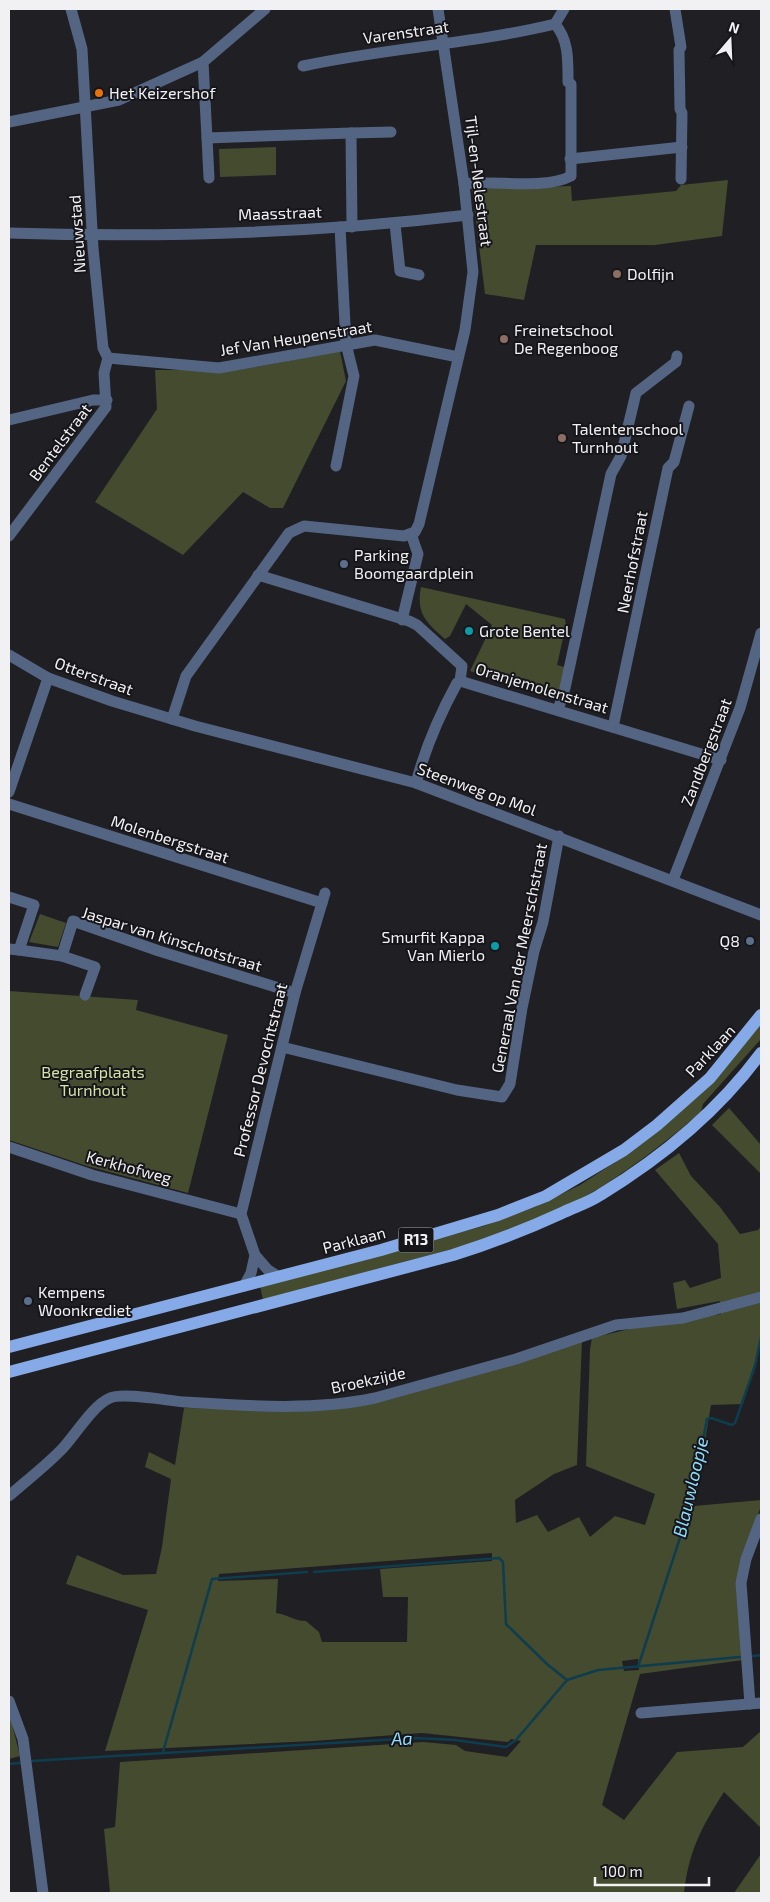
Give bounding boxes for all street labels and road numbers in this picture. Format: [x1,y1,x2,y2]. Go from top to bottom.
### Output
street label: Varenstraat [362,16,450,47]
street label: Tijl-en-Nelestraat [461,115,497,247]
street label: Nieuwstad [64,194,89,274]
street label: Maasstraat [238,202,322,223]
street label: Jef Van Heupenstraat [218,316,373,359]
street label: Bentelstraat [24,399,95,484]
street label: Neerhofstraat [612,509,651,615]
street label: Otterstraat [52,653,136,699]
street label: Oranjemolenstraat [473,658,611,718]
street label: Zandbergstraat [676,695,735,808]
street label: Steenweg op Mol [415,758,540,819]
street label: Molenbergstraat [109,810,232,867]
street label: Generaal Van der Meerschstraat [487,841,550,1074]
street label: Jaspar van Kinschotstraat [80,902,264,975]
street label: Professor Devochtstraat [229,981,290,1159]
street label: Parklaan [681,1021,739,1081]
street label: Kerkhofweg [84,1146,174,1187]
street label: Parklaan [320,1222,387,1257]
road number: R13 [398,1228,434,1252]
street label: Broekzijde [329,1362,407,1398]

